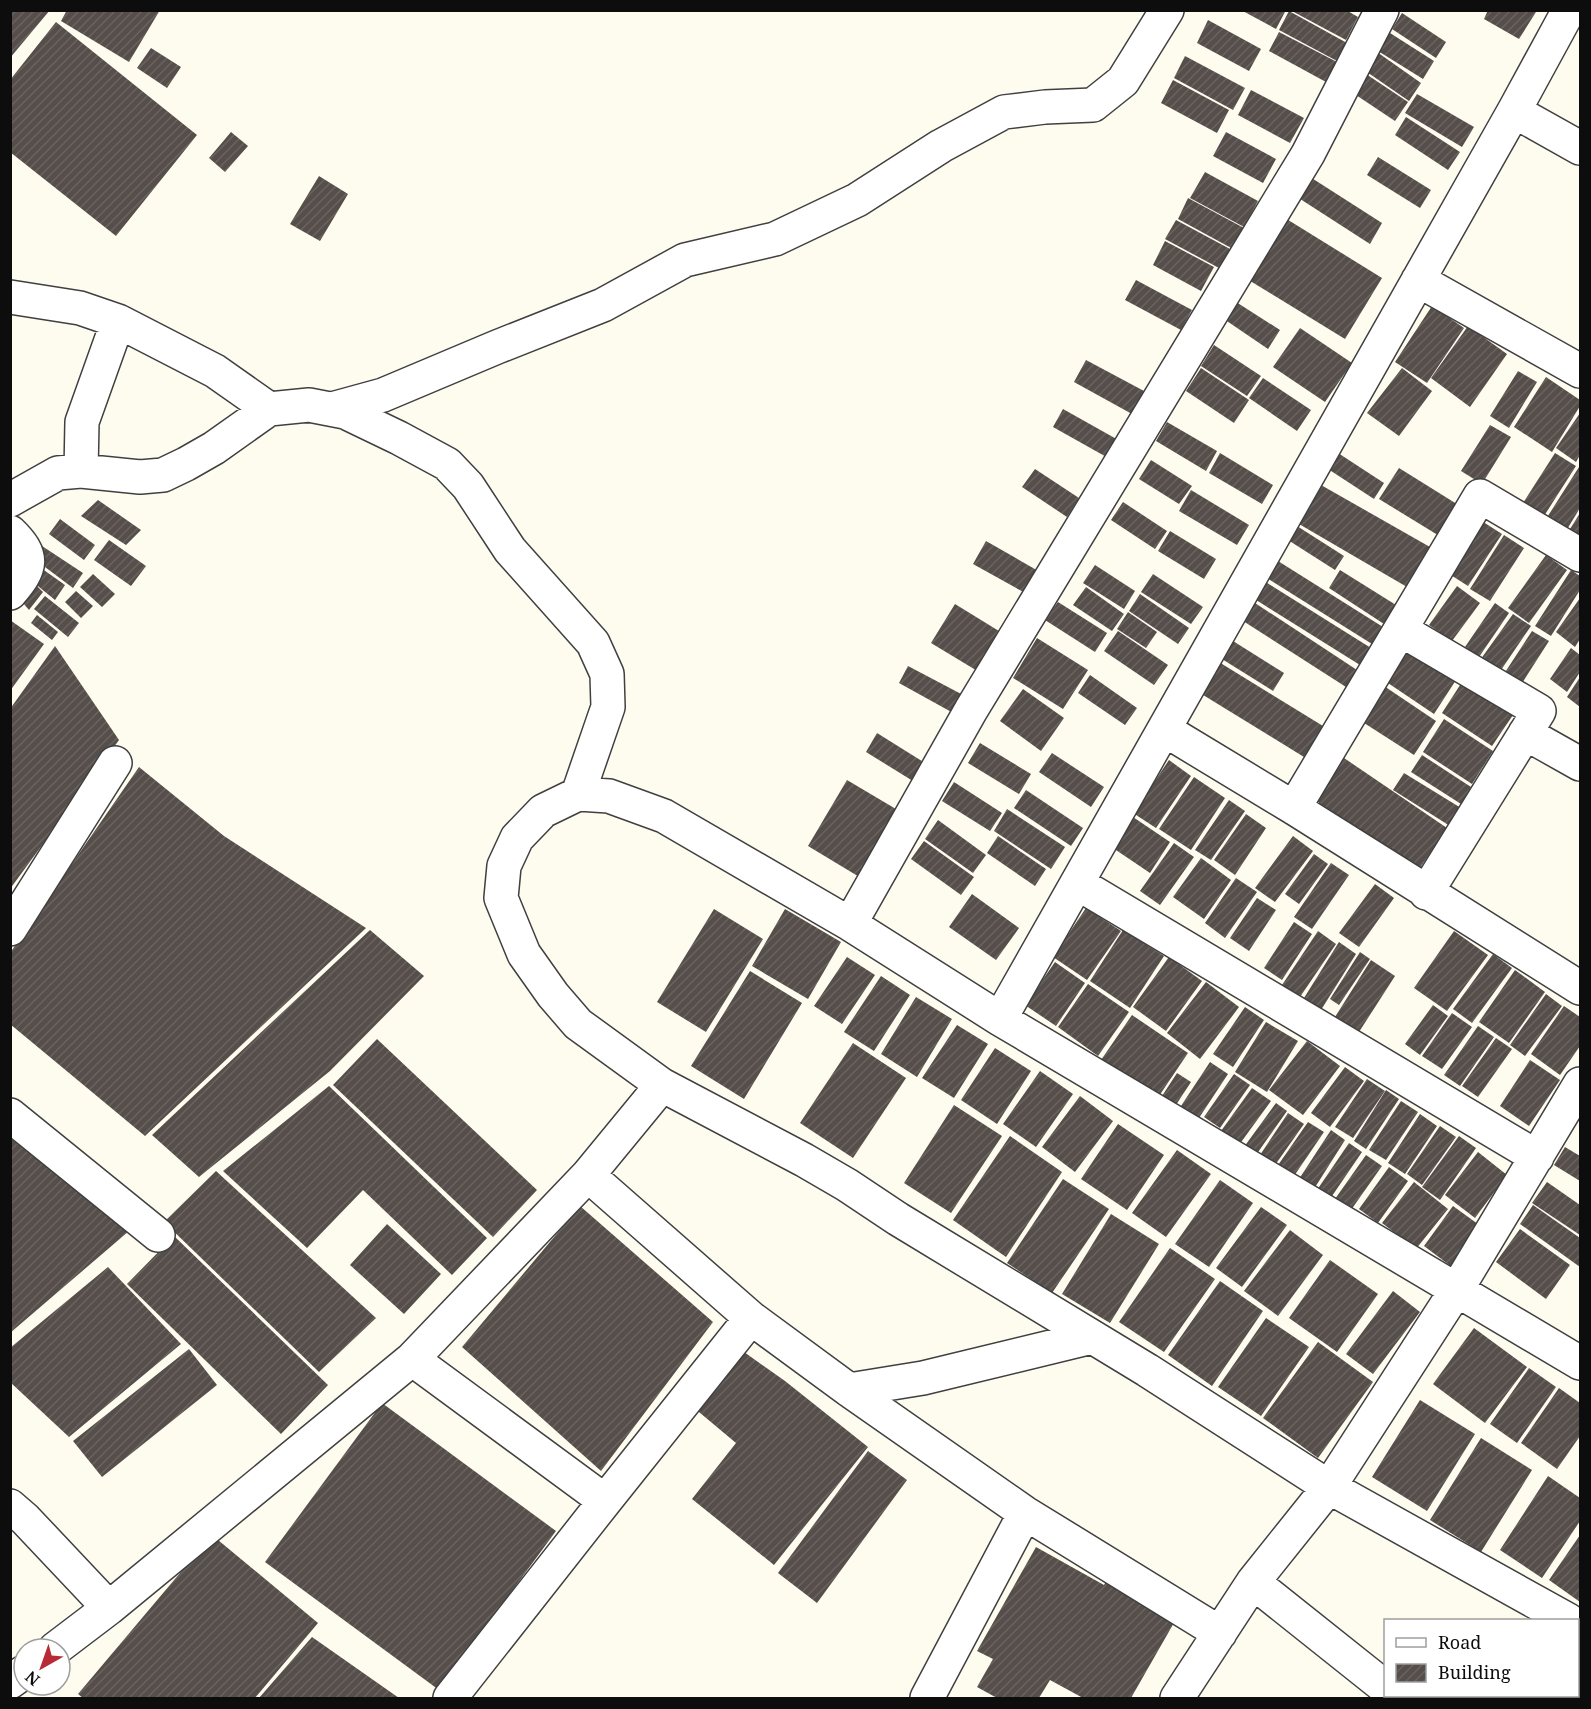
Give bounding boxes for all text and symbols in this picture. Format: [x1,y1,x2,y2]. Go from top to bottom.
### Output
legend [1384,1619,1579,1697]
text: Road [1438,1630,1481,1654]
north arrow [12,1637,72,1697]
text: Building [1438,1660,1511,1684]
text: N [20,1666,44,1691]

